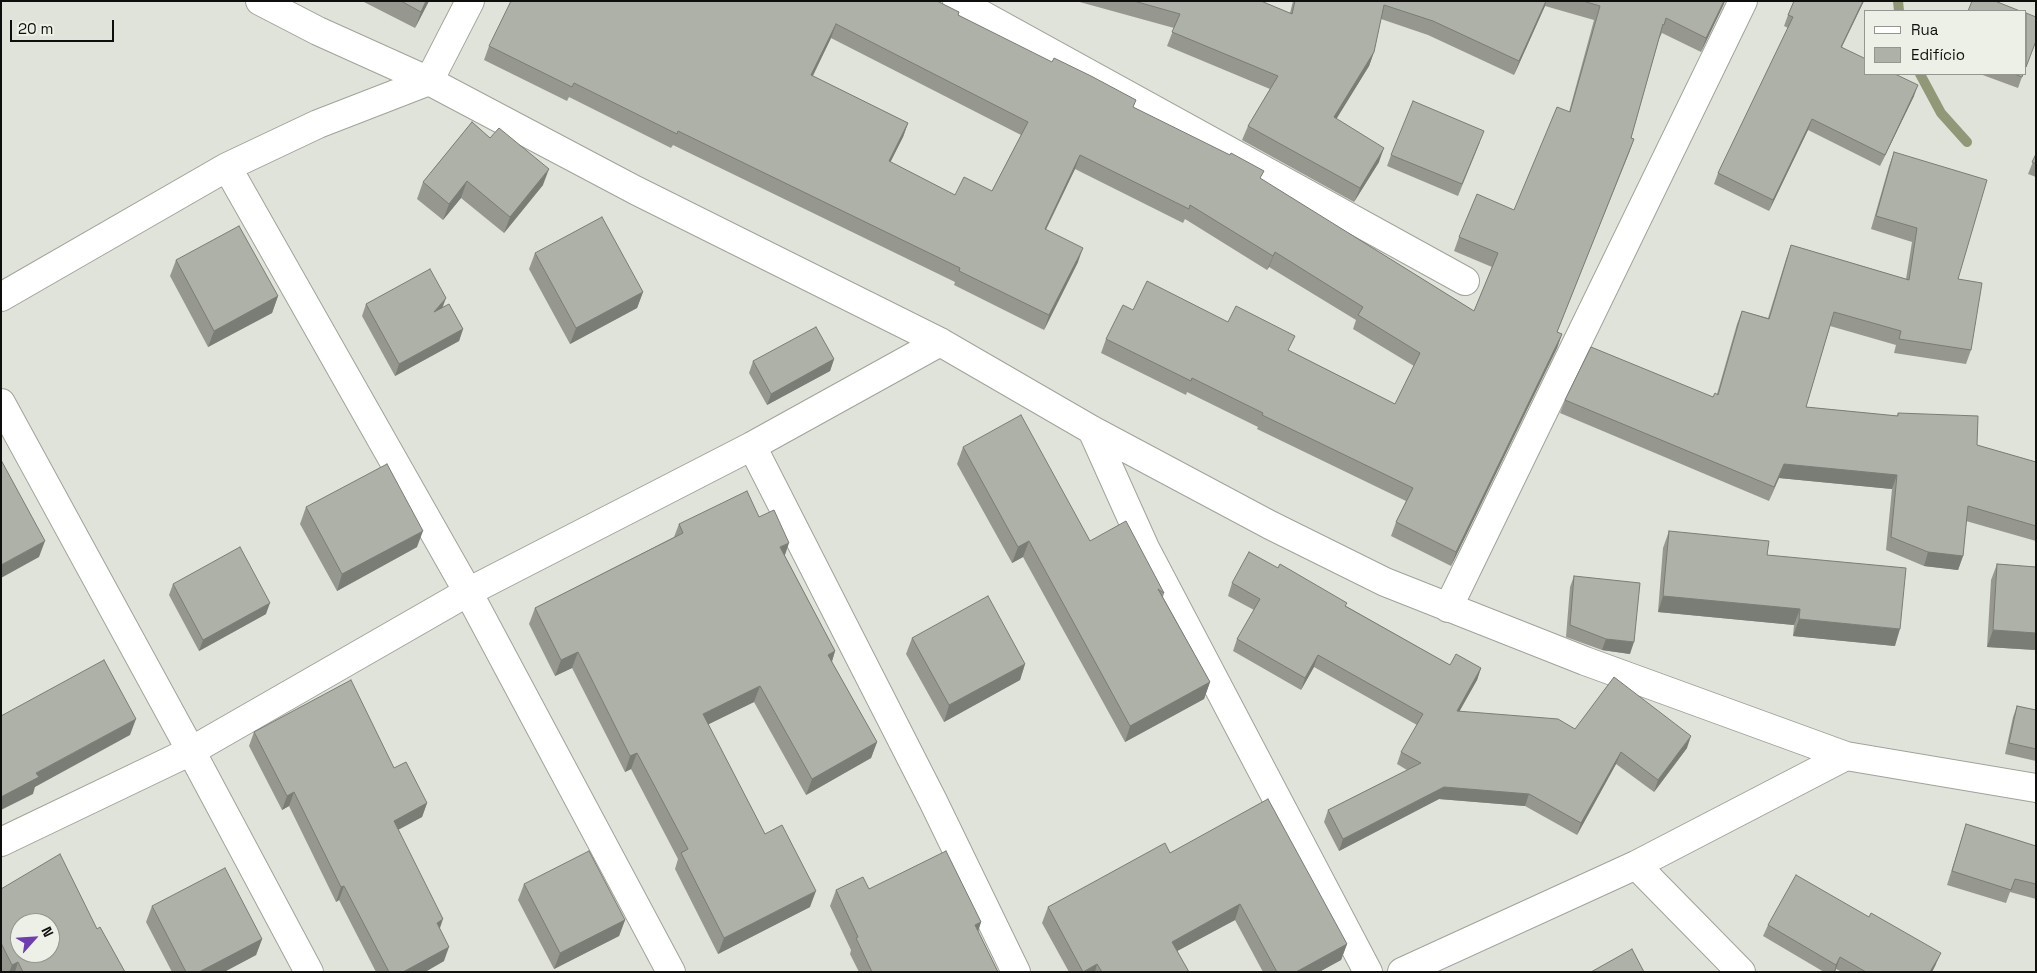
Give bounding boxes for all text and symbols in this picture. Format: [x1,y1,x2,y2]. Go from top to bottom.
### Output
scale bar [12,10,116,42]
legend [1864,10,2027,75]
text: 20 m [18,19,53,38]
text: Rua [1911,20,1938,39]
text: Edifício [1911,45,1965,64]
north arrow [10,913,60,963]
text: N [37,924,58,940]

